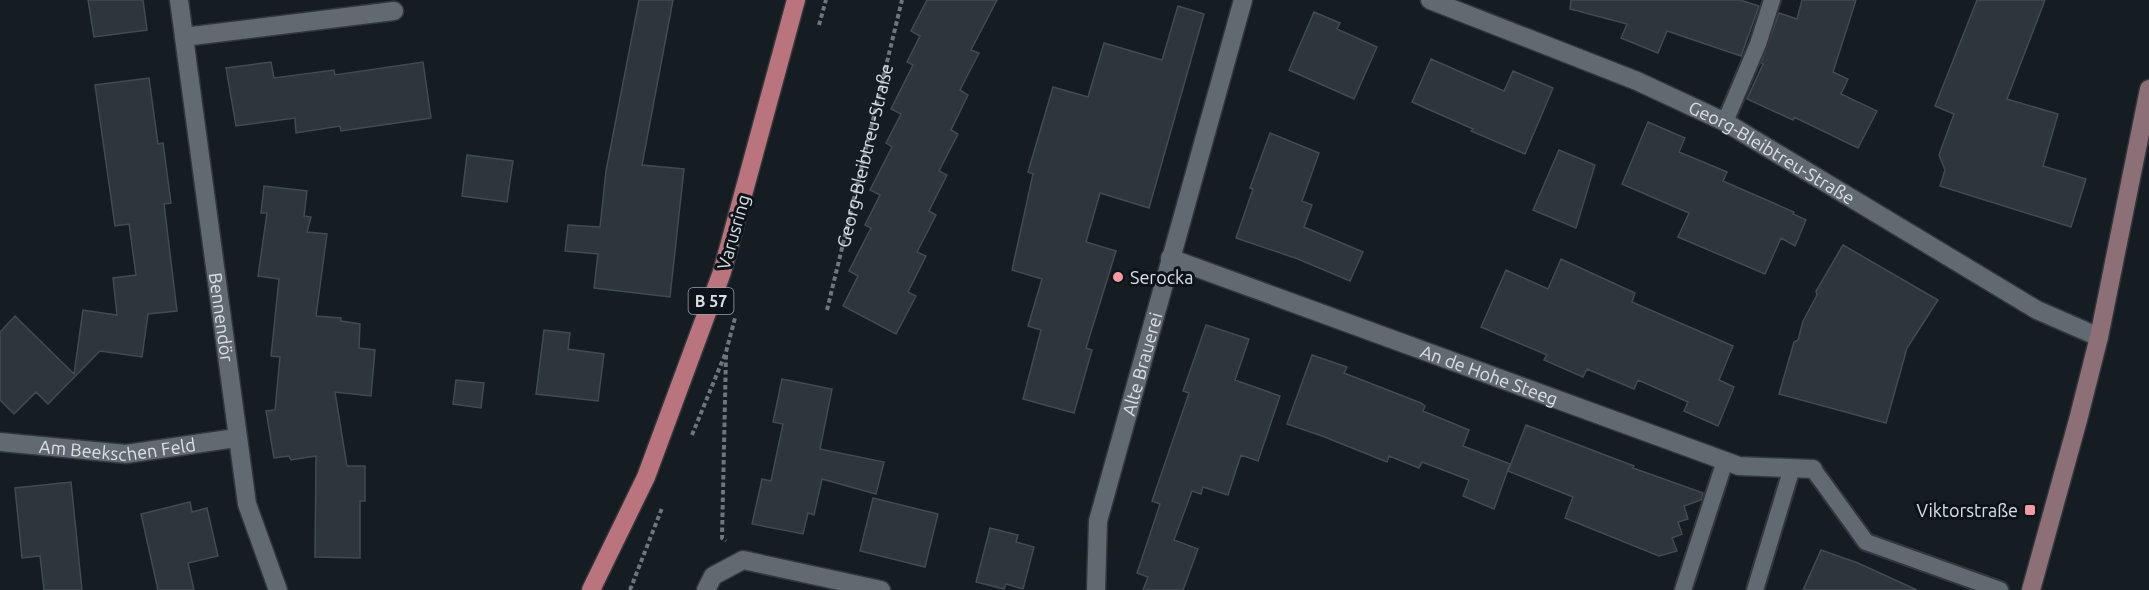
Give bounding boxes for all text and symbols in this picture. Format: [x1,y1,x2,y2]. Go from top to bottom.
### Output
street label: Georg-Bleibtreu-Straße [833,62,896,249]
street label: Georg-Bleibtreu-Straße [1686,97,1859,208]
street label: Varusring [713,192,753,272]
place label: Serocka [1130,267,1193,287]
marker: Serocka [1111,270,1125,284]
street label: Bennendör [206,271,238,363]
road number: B 57 [688,288,734,314]
street label: Alte Brauerei [1118,310,1166,418]
street label: An de Hohe Steeg [1418,340,1561,409]
street label: Am Beekschen Feld [38,434,197,464]
place label: Viktorstraße [1916,500,2018,520]
marker: Viktorstraße [2023,503,2037,517]

